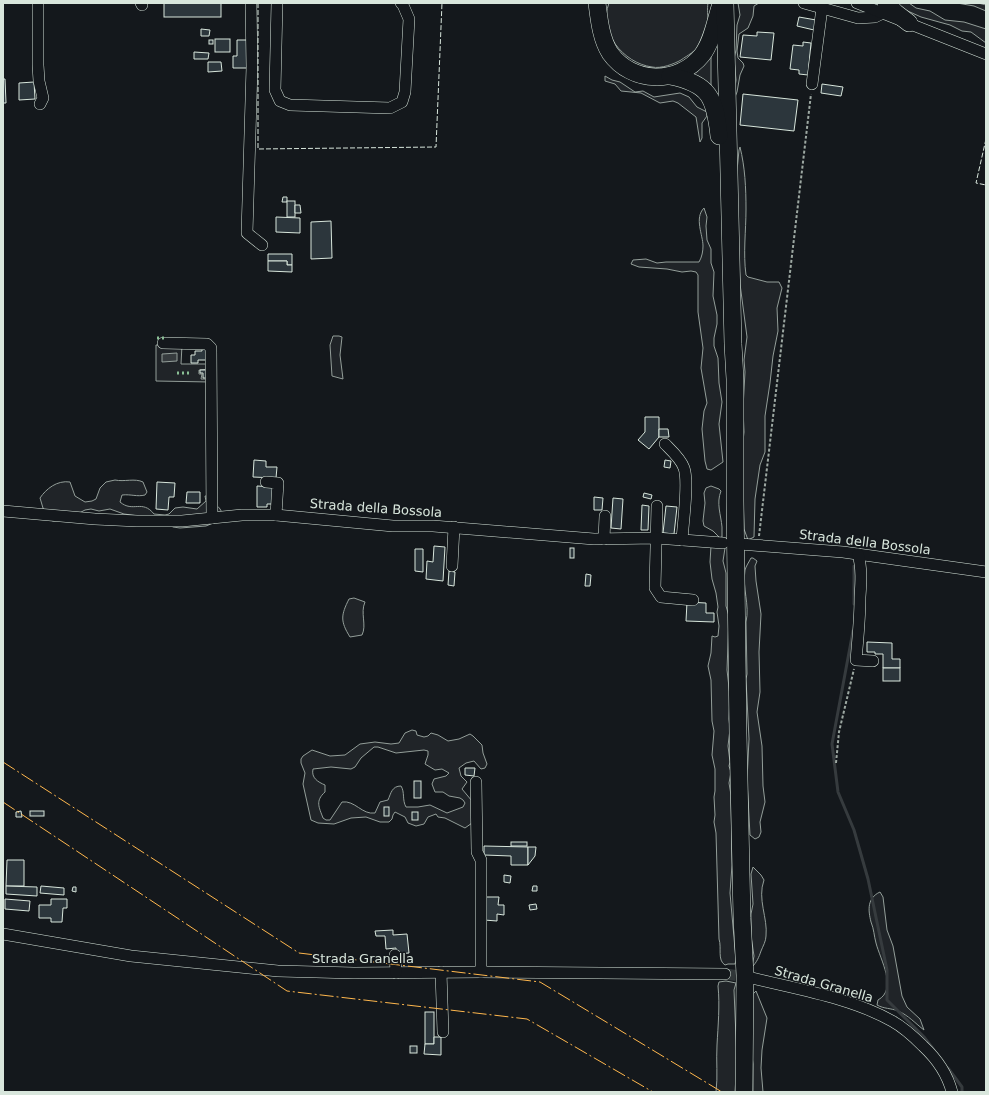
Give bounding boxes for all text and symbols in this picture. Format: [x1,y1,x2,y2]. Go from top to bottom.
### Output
street label: Strada della Bossola [309,496,443,520]
street label: Strada della Bossola [798,526,932,558]
street label: Strada Granella [312,951,414,966]
street label: Strada Granella [773,963,875,1005]

